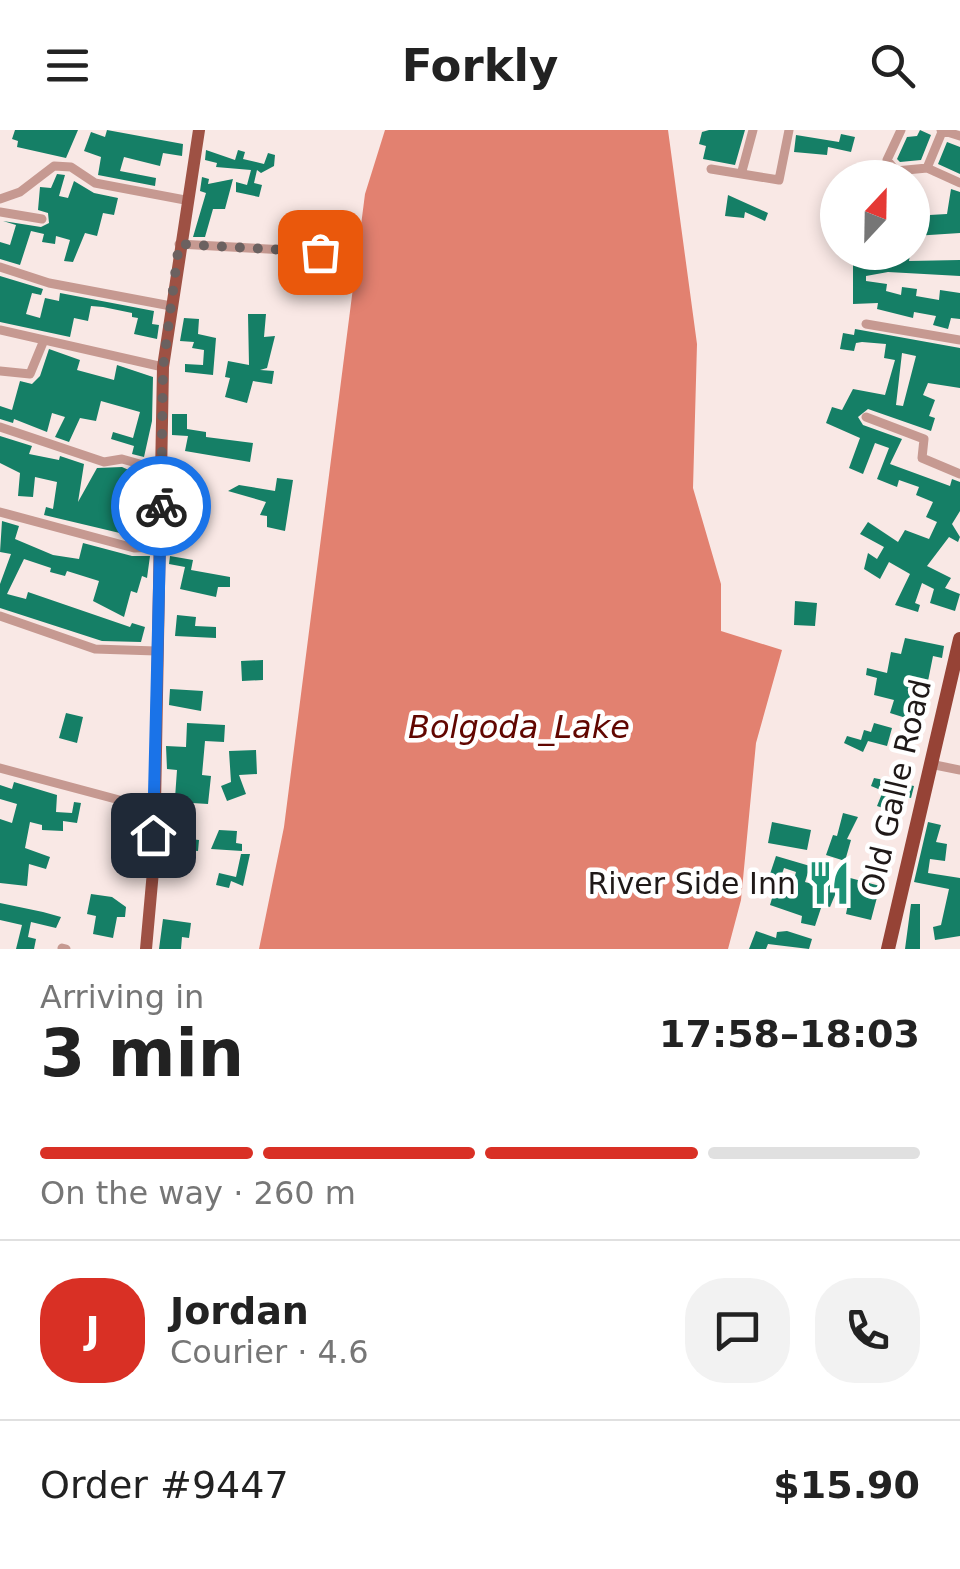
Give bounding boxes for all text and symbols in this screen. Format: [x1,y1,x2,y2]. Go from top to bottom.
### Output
icon: menu [40,38,95,93]
icon: search [865,38,920,93]
text: Forkly [402,39,558,92]
north arrow [820,160,930,270]
map controls [820,160,930,270]
pin [278,210,363,295]
icon: bag [293,225,348,280]
courier [111,456,211,556]
icon: bike [134,479,189,534]
street label: Old Galle Road [854,676,938,900]
water label: Bolgoda_Lake [408,708,630,746]
pin [111,793,196,878]
icon: home [126,808,181,863]
restaurant icon: River Side Inn [805,859,853,907]
place label: River Side Inn [587,866,796,901]
text: Arriving in [40,978,204,1016]
text: 17:58–18:03 [659,1012,920,1056]
text: 3 min [40,1016,244,1091]
text: On the way · 260 m [40,1174,356,1212]
button: chat [685,1278,790,1383]
button: phone [815,1278,920,1383]
text: Jordan [170,1289,309,1333]
text: J [85,1308,100,1352]
text: Courier · 4.6 [170,1333,369,1371]
text: Order #9447 [40,1463,289,1507]
text: $15.90 [773,1463,920,1507]

